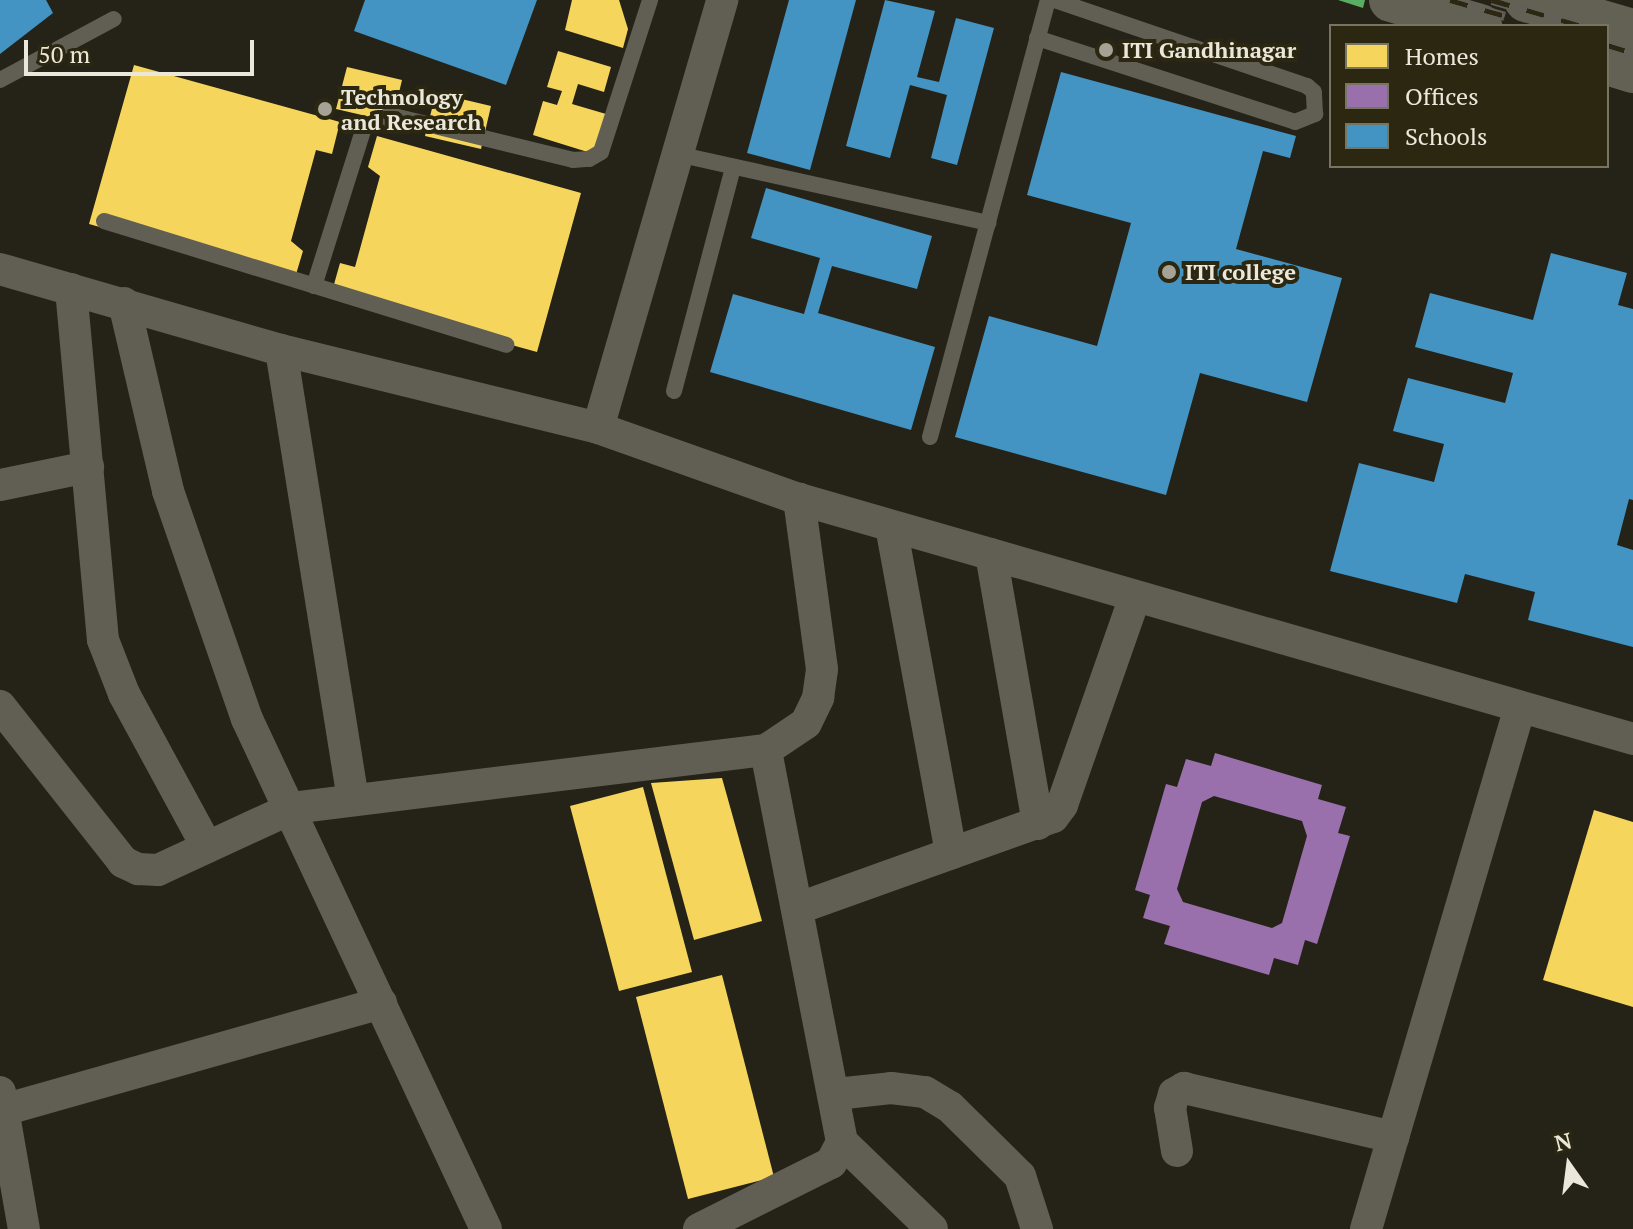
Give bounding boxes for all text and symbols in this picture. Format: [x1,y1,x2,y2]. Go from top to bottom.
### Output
scale bar [28,24,258,74]
legend [1329,24,1609,168]
place label: ITI Gandhinagar [1122,37,1296,63]
text: 50 m [38,38,90,70]
text: Homes [1405,40,1479,72]
marker: ITI Gandhinagar [1097,41,1115,59]
text: Offices [1405,80,1479,112]
place label: Technology and Research [341,83,481,134]
marker: Technology and Research [316,100,334,118]
text: Schools [1405,120,1487,152]
place label: ITI college [1185,259,1296,285]
marker: ITI college [1160,263,1178,281]
north arrow [1529,1125,1609,1205]
text: N [1551,1125,1575,1157]

